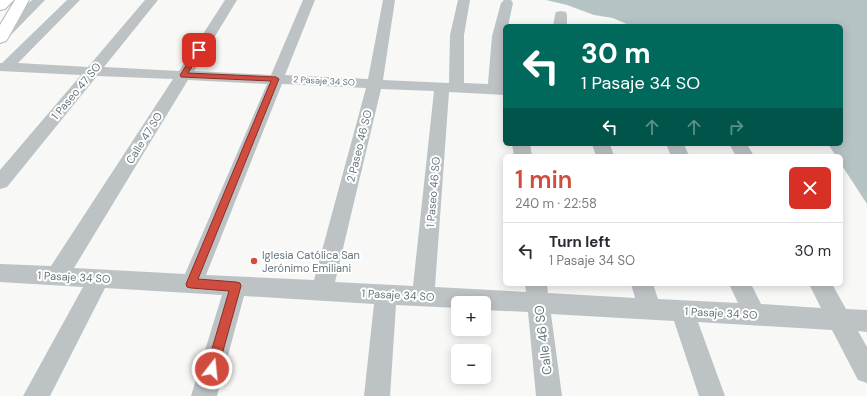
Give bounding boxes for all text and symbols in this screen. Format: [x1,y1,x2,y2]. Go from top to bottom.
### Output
pin [182,33,216,67]
text: 30 m [581,35,651,72]
icon: arrive [188,39,210,61]
icon: left [515,40,567,92]
street label: 1 Paseo 47 SO [48,60,104,122]
text: 1 Pasaje 34 SO [581,71,700,95]
street label: 2 Pasaje 34 SO [293,73,355,89]
street label: 2 Paseo 46 SO [343,108,375,184]
street label: Calle 47 SO [123,110,165,166]
icon: left [599,116,621,138]
icon: ahead [641,116,663,138]
icon: ahead [683,116,705,138]
icon: right [725,116,747,138]
street label: 1 Paseo 46 SO [423,156,443,228]
text: 1 min [515,164,572,195]
button: close [789,167,831,209]
text: 240 m · 22:58 [515,195,597,212]
text: Turn left [549,232,610,252]
icon: left [515,240,537,262]
text: 30 m [795,241,831,261]
place label: Iglesia Católica San Jerónimo Emiliani [262,248,360,275]
text: 1 Pasaje 34 SO [549,252,635,269]
marker: Iglesia Católica San Jerónimo Emiliani [249,256,259,266]
street label: 1 Pasaje 34 SO [37,268,111,286]
street label: 1 Pasaje 34 SO [361,286,435,304]
map controls [451,296,491,384]
button: + [451,296,491,336]
street label: Calle 46 SO [530,304,556,376]
street label: 1 Pasaje 34 SO [684,304,758,322]
button: − [451,344,491,384]
position arrow [191,348,233,390]

